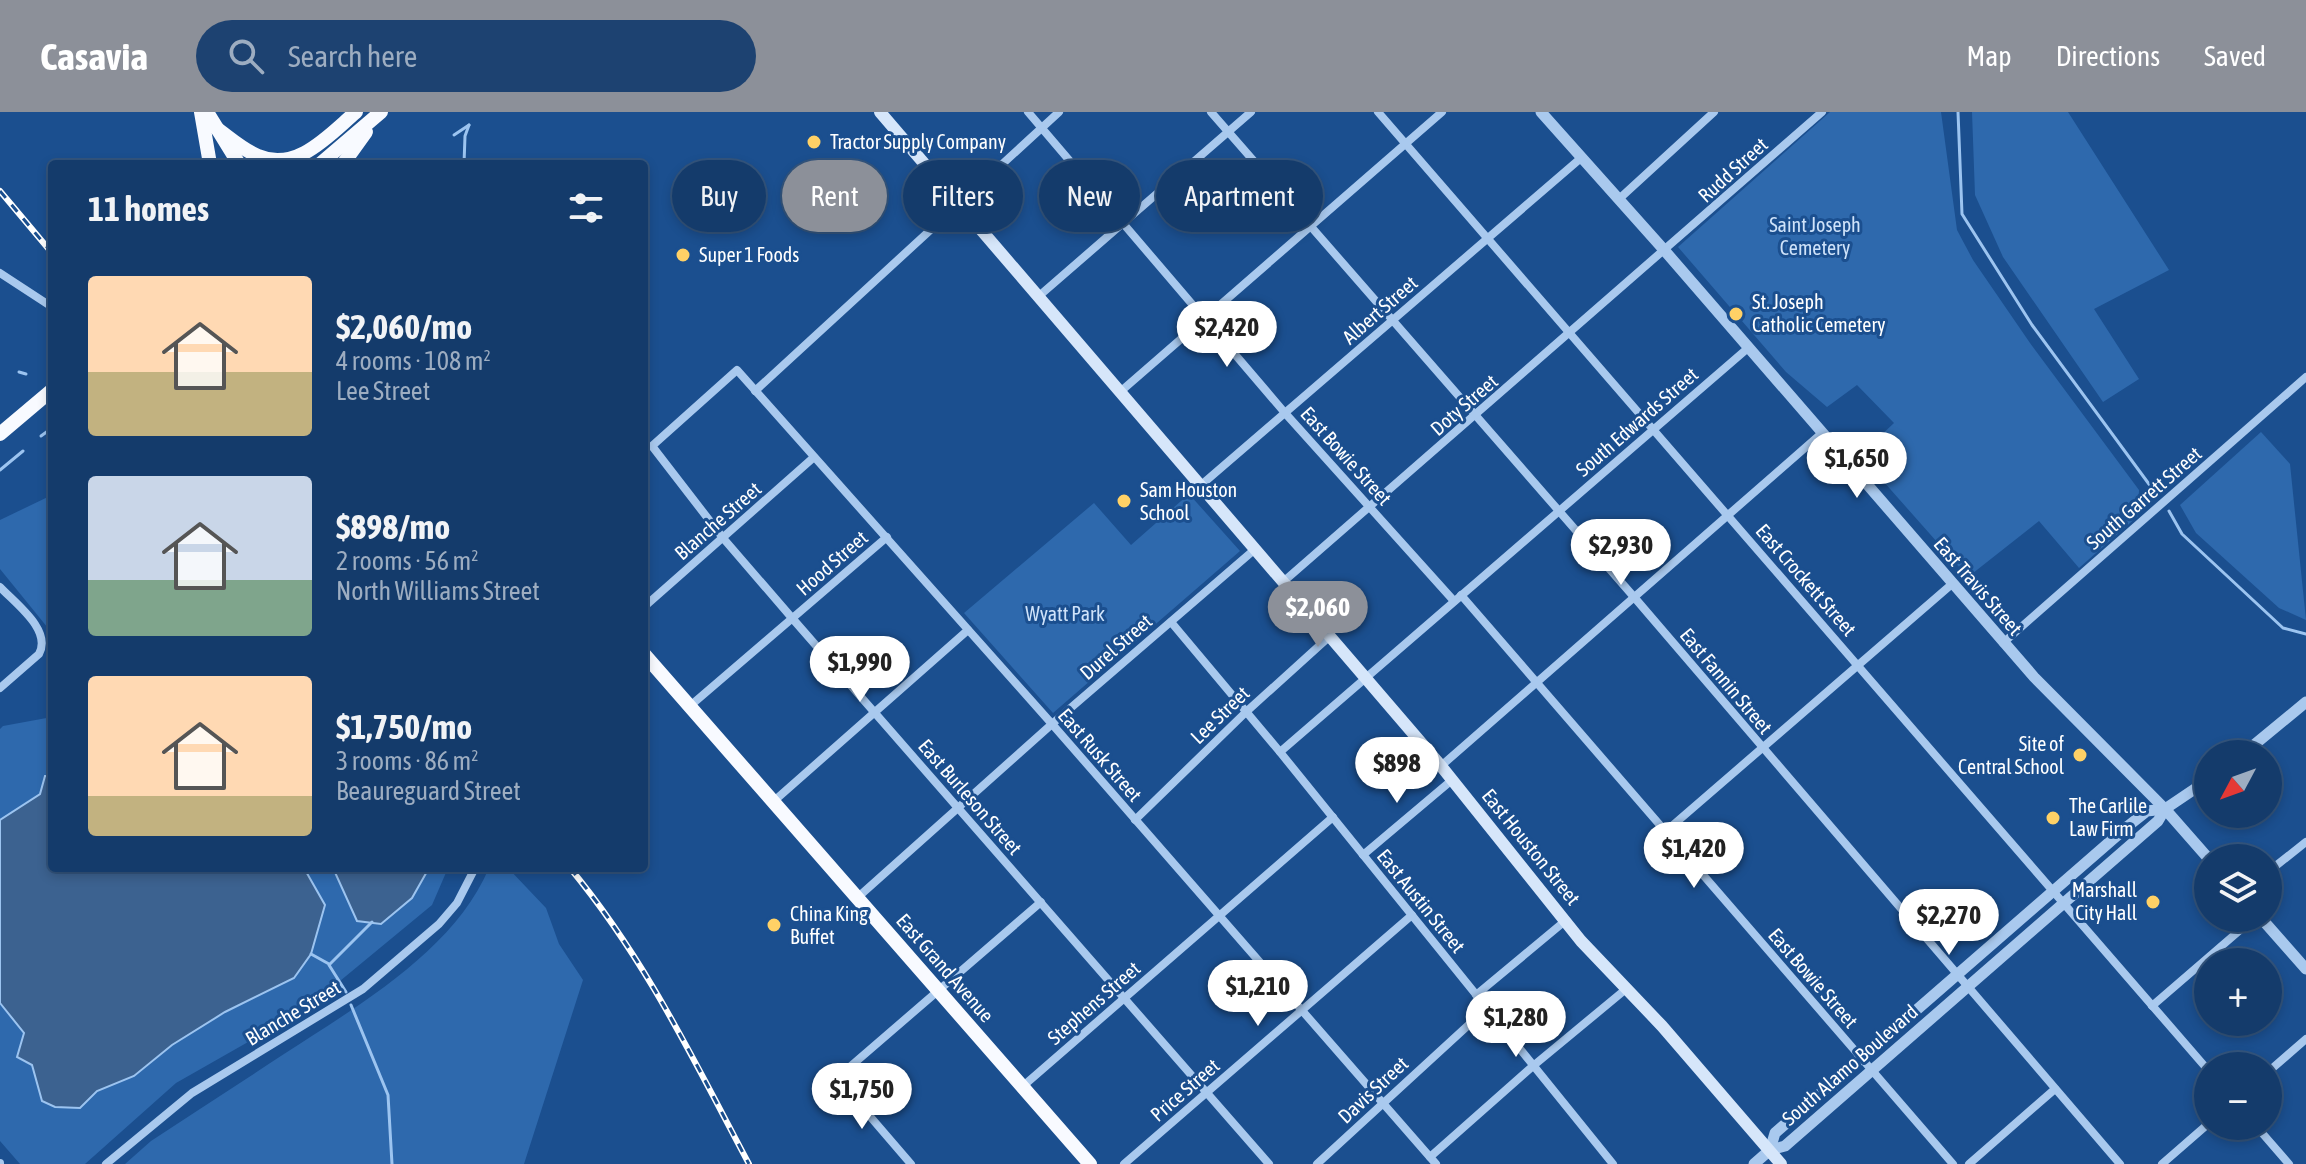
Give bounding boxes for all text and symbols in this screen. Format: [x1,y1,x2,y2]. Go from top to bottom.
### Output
search box [196,20,756,92]
icon: search [224,34,268,78]
text: Casavia [40,35,148,78]
text: Search here [288,39,417,73]
text: Map [1967,40,2012,72]
text: Directions [2056,40,2160,72]
text: Saved [2204,40,2266,72]
place label: Tractor Supply Company [830,130,1006,153]
street label: Rudd Street [1693,132,1772,207]
marker: Tractor Supply Company [805,133,823,151]
chip: Buy [672,160,766,232]
chip: Rent [782,160,887,232]
chip: Filters [903,160,1023,232]
chip: New [1039,160,1140,232]
chip: Apartment [1156,160,1323,232]
icon: filters [564,186,608,230]
text: 11 homes [88,189,209,228]
park label: Saint Joseph Cemetery [1769,213,1861,259]
place label: Super 1 Foods [699,243,799,266]
marker: Super 1 Foods [674,246,692,264]
street label: Albert Street [1338,271,1422,348]
place label: St. Joseph Catholic Cemetery [1752,290,1886,336]
pin: $2,420 [1162,301,1292,369]
marker: St. Joseph Catholic Cemetery [1727,305,1745,323]
text: $2,060/mo [336,307,472,346]
icon: home [152,308,248,404]
text: $2,420 [1195,312,1259,342]
text: 4 rooms · 108 m² [336,346,491,376]
street label: South Edwards Street [1571,362,1702,481]
street label: Doty Street [1425,369,1502,440]
text: Lee Street [336,376,430,406]
street label: East Bowie Street [1296,402,1397,510]
pin: $1,650 [1792,432,1922,500]
street label: South Garrett Street [2082,441,2206,554]
text: $1,650 [1825,443,1889,473]
street label: Blanche Street [670,477,766,564]
place label: Sam Houston School [1140,478,1237,524]
marker: Sam Houston School [1115,492,1133,510]
text: $898/mo [336,507,450,546]
icon: home [152,508,248,604]
pin: $2,930 [1556,519,1686,587]
street label: East Crockett Street [1752,519,1861,640]
street label: Hood Street [791,525,872,600]
text: $2,930 [1589,530,1653,560]
street label: East Travis Street [1930,532,2027,640]
text: 2 rooms · 56 m² [336,546,478,576]
text: North Williams Street [336,576,540,606]
pin: $2,060 [1253,581,1383,649]
text: $2,060 [1286,592,1350,622]
park label: Wyatt Park [1025,602,1105,625]
street label: Durel Street [1075,609,1157,684]
street label: East Fannin Street [1676,623,1777,738]
pin: $1,990 [795,636,925,704]
text: $1,990 [828,647,892,677]
street label: Lee Street [1186,681,1254,748]
street label: East Rusk Street [1054,704,1147,806]
text: $1,750/mo [336,707,472,746]
icon: home [152,708,248,804]
place label: Site of Central School [1958,732,2065,778]
street label: East Burleson Street [914,734,1027,859]
pin: $898 [1350,737,1444,805]
north arrow [2194,740,2282,828]
map controls [2194,740,2282,1140]
text: 3 rooms · 86 m² [336,746,478,776]
marker: Site of Central School [2071,746,2089,764]
text: $898 [1373,748,1421,778]
text: Beaureguard Street [336,776,521,806]
street label: East Houston Street [1478,784,1585,909]
place label: The Carlile Law Firm [2069,794,2147,840]
marker: The Carlile Law Firm [2044,809,2062,827]
pin: $1,420 [1629,822,1759,890]
text: $1,420 [1662,833,1726,863]
street label: East Austin Street [1373,844,1470,957]
button: layers [2194,844,2282,932]
place label: Marshall City Hall [2072,878,2138,924]
pin: $2,270 [1884,889,2014,957]
marker: Marshall City Hall [2144,893,2162,911]
text: $2,270 [1917,900,1981,930]
place label: China King Buffet [790,902,868,948]
street label: East Grand Avenue [892,909,999,1027]
marker: China King Buffet [765,916,783,934]
street label: East Bowie Street [1764,923,1863,1032]
button: + [2194,948,2282,1036]
street label: Stephens Street [1043,956,1145,1049]
pin: $1,210 [1193,960,1323,1028]
text: $1,210 [1226,971,1290,1001]
street label: Blanche Street [241,975,345,1050]
pin: $1,280 [1451,991,1581,1059]
street label: South Alamo Boulevard [1777,1000,1922,1130]
text: $1,280 [1484,1002,1548,1032]
street label: Davis Street [1333,1051,1412,1128]
button: − [2194,1052,2282,1140]
street label: Price Street [1146,1053,1224,1126]
pin: $1,750 [797,1063,927,1131]
text: $1,750 [830,1074,894,1104]

